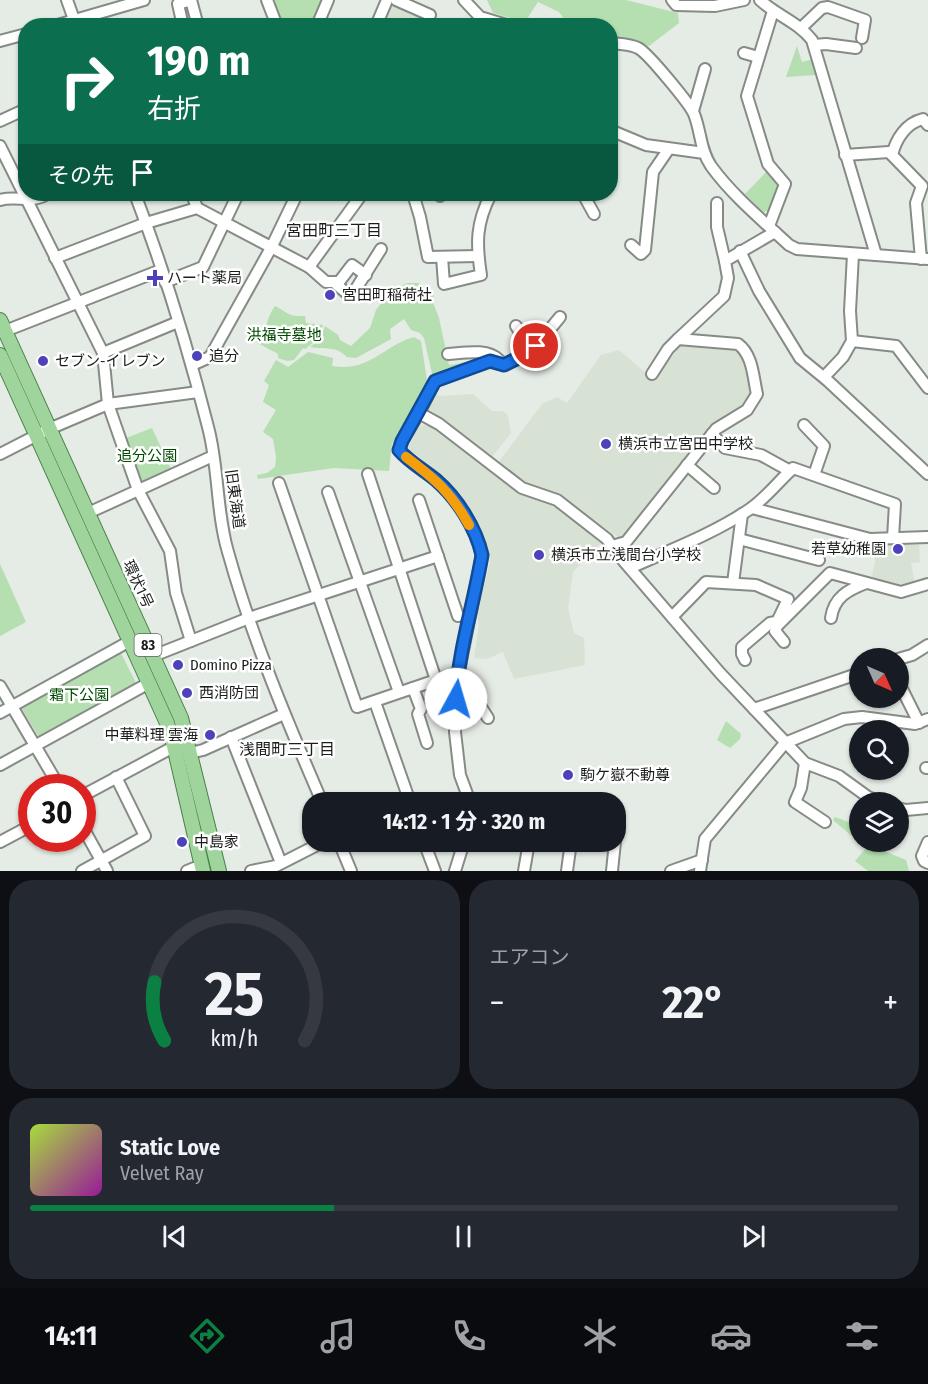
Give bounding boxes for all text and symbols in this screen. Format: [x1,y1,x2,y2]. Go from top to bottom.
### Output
text: 190 m [147,36,250,86]
icon: right [48,42,126,120]
text: 右折 [147,93,201,125]
icon: arrive [126,156,159,189]
text: その先 [48,162,114,189]
district label: 宮田町三丁目 [286,221,382,240]
place label: ハート薬局 [167,269,242,287]
marker: ハート薬局 [148,271,162,285]
place label: 宮田町稲荷社 [342,286,432,304]
marker: 宮田町稲荷社 [323,288,337,302]
pin [510,320,561,371]
park label: 洪福寺墓地 [246,326,322,344]
icon: arrive [519,329,552,362]
place label: 追分 [209,347,239,365]
marker: 追分 [190,349,204,363]
place label: セブン-イレブン [55,352,166,370]
marker: セブン-イレブン [36,354,50,368]
place label: 横浜市立宮田中学校 [618,435,753,453]
marker: 横浜市立宮田中学校 [599,437,613,451]
park label: 追分公園 [117,447,177,465]
street label: 旧東海道 [222,468,248,530]
place label: 若草幼稚園 [811,540,886,558]
marker: 若草幼稚園 [891,542,905,556]
place label: 横浜市立浅間台小学校 [551,546,701,564]
marker: 横浜市立浅間台小学校 [532,548,546,562]
street label: 環状1号 [119,557,157,611]
road number: 83 [134,634,162,656]
north arrow [849,648,909,708]
map controls [849,648,909,852]
place label: Domino Pizza [190,656,272,674]
marker: Domino Pizza [171,658,185,672]
position arrow [424,667,488,731]
place label: 西消防団 [199,684,259,702]
park label: 霜下公園 [49,686,109,704]
marker: 西消防団 [180,686,194,700]
button: search [849,720,909,780]
place label: 中華料理 雲海 [104,726,198,744]
marker: 中華料理 雲海 [203,728,217,742]
district label: 浅間町三丁目 [239,740,335,759]
place label: 駒ケ嶽不動尊 [580,766,670,784]
marker: 駒ケ嶽不動尊 [561,768,575,782]
speed limit sign: 30 [18,774,96,852]
button: layers [849,792,909,852]
text: 14:12 · 1 分 · 320 m [383,808,545,835]
place label: 中島家 [194,833,239,851]
marker: 中島家 [175,835,189,849]
text: エアコン [490,945,570,969]
text: 25 [203,957,264,1032]
text: 22° [662,976,725,1030]
text: − [490,983,504,1023]
text: + [883,983,898,1023]
text: km/h [210,1027,258,1053]
text: Static Love [120,1134,220,1161]
text: Velvet Ray [120,1161,204,1185]
icon: previous [158,1220,191,1253]
icon: pause [447,1220,480,1253]
icon: next [737,1220,770,1253]
icon: directions [186,1315,228,1357]
icon: music [317,1315,359,1357]
icon: phone [448,1315,490,1357]
icon: climate [579,1315,621,1357]
icon: car [710,1315,752,1357]
icon: filters [841,1315,883,1357]
text: 14:11 [45,1320,97,1352]

